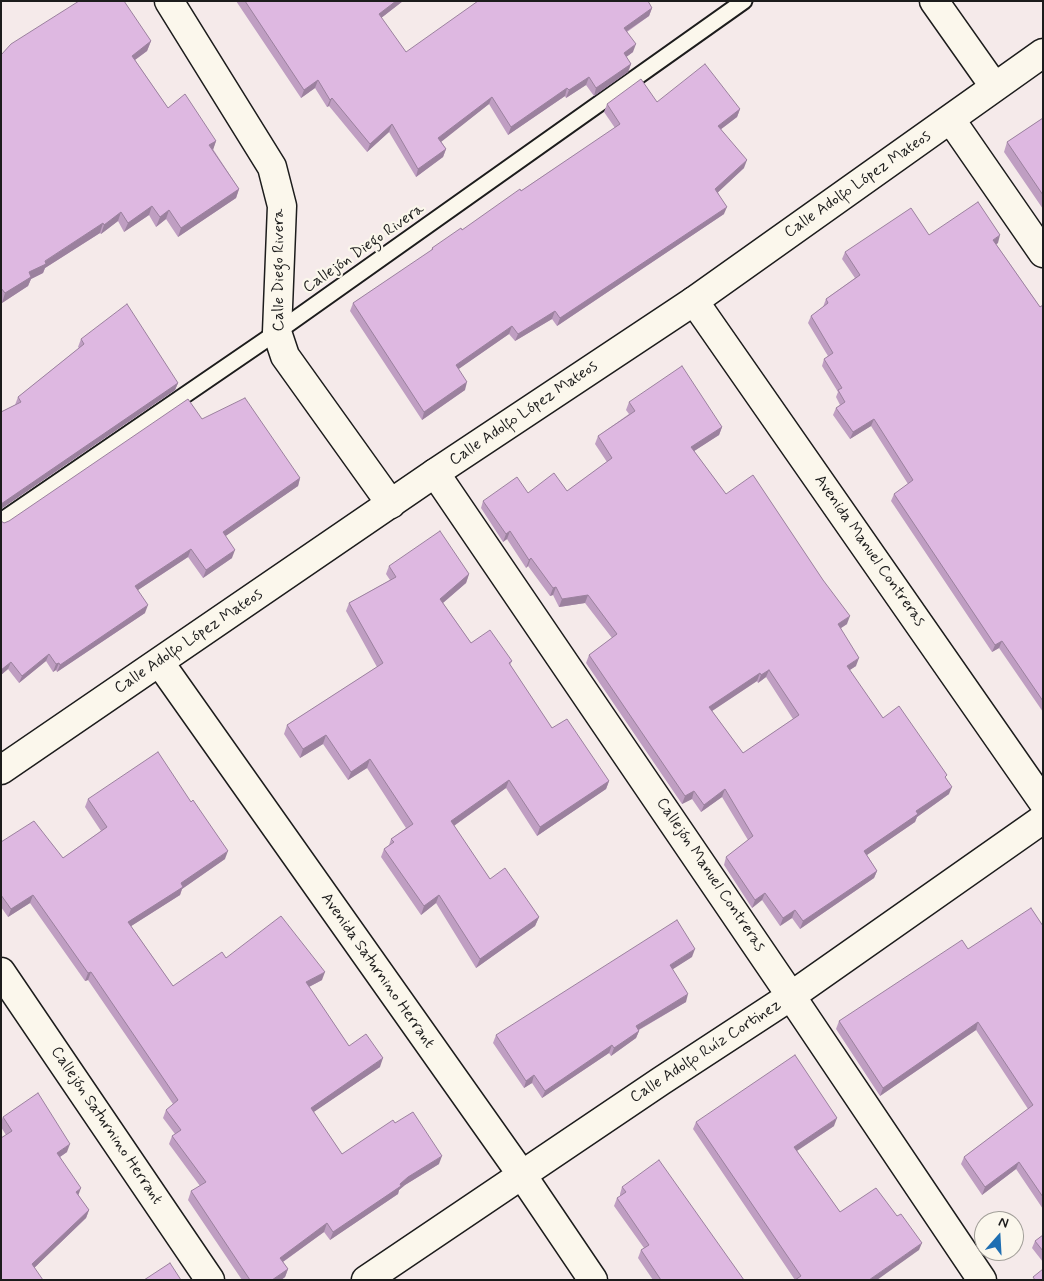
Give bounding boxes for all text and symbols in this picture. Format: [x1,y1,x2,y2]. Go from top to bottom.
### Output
street label: Calle Adolfo López Mateos [781,127,935,243]
street label: Callejón Diego Rivera [300,200,428,298]
street label: Calle Diego Rivera [270,209,290,331]
street label: Calle Adolfo López Mateos [446,357,602,471]
street label: Avenida Manuel Contreras [809,472,929,630]
street label: Calle Adolfo López Mateos [111,585,267,699]
street label: Callejón Manuel Contreras [651,794,769,956]
street label: Avenida Saturnino Herrant [316,889,438,1053]
street label: Calle Adolfo Ruíz Cortinez [627,996,785,1108]
street label: Callejón Saturnino Herrant [46,1043,166,1209]
north arrow [974,1211,1024,1261]
text: N [996,1213,1011,1233]

